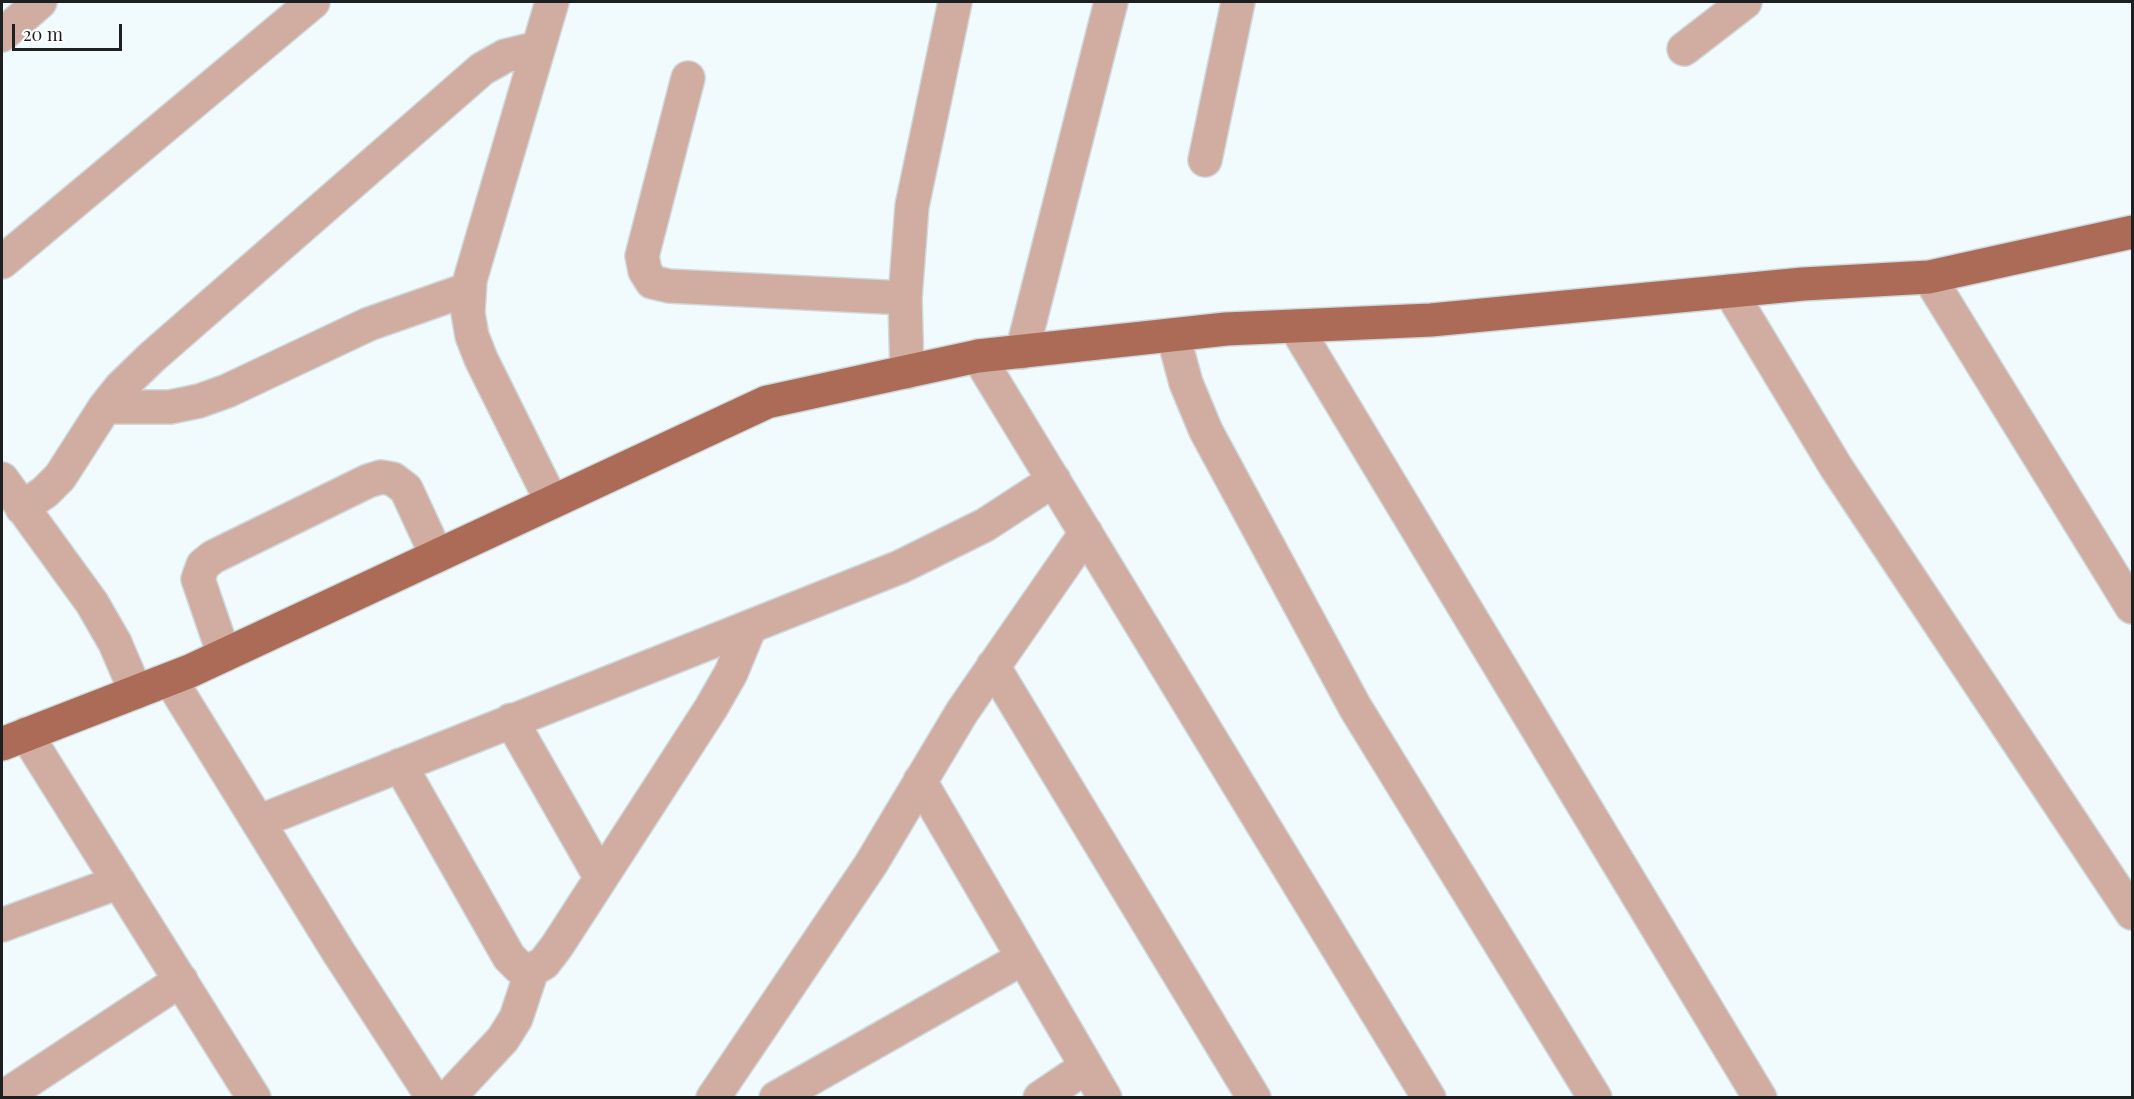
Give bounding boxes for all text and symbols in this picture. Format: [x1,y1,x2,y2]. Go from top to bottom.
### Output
scale bar [15,12,124,50]
text: 20 m [23,22,63,46]

